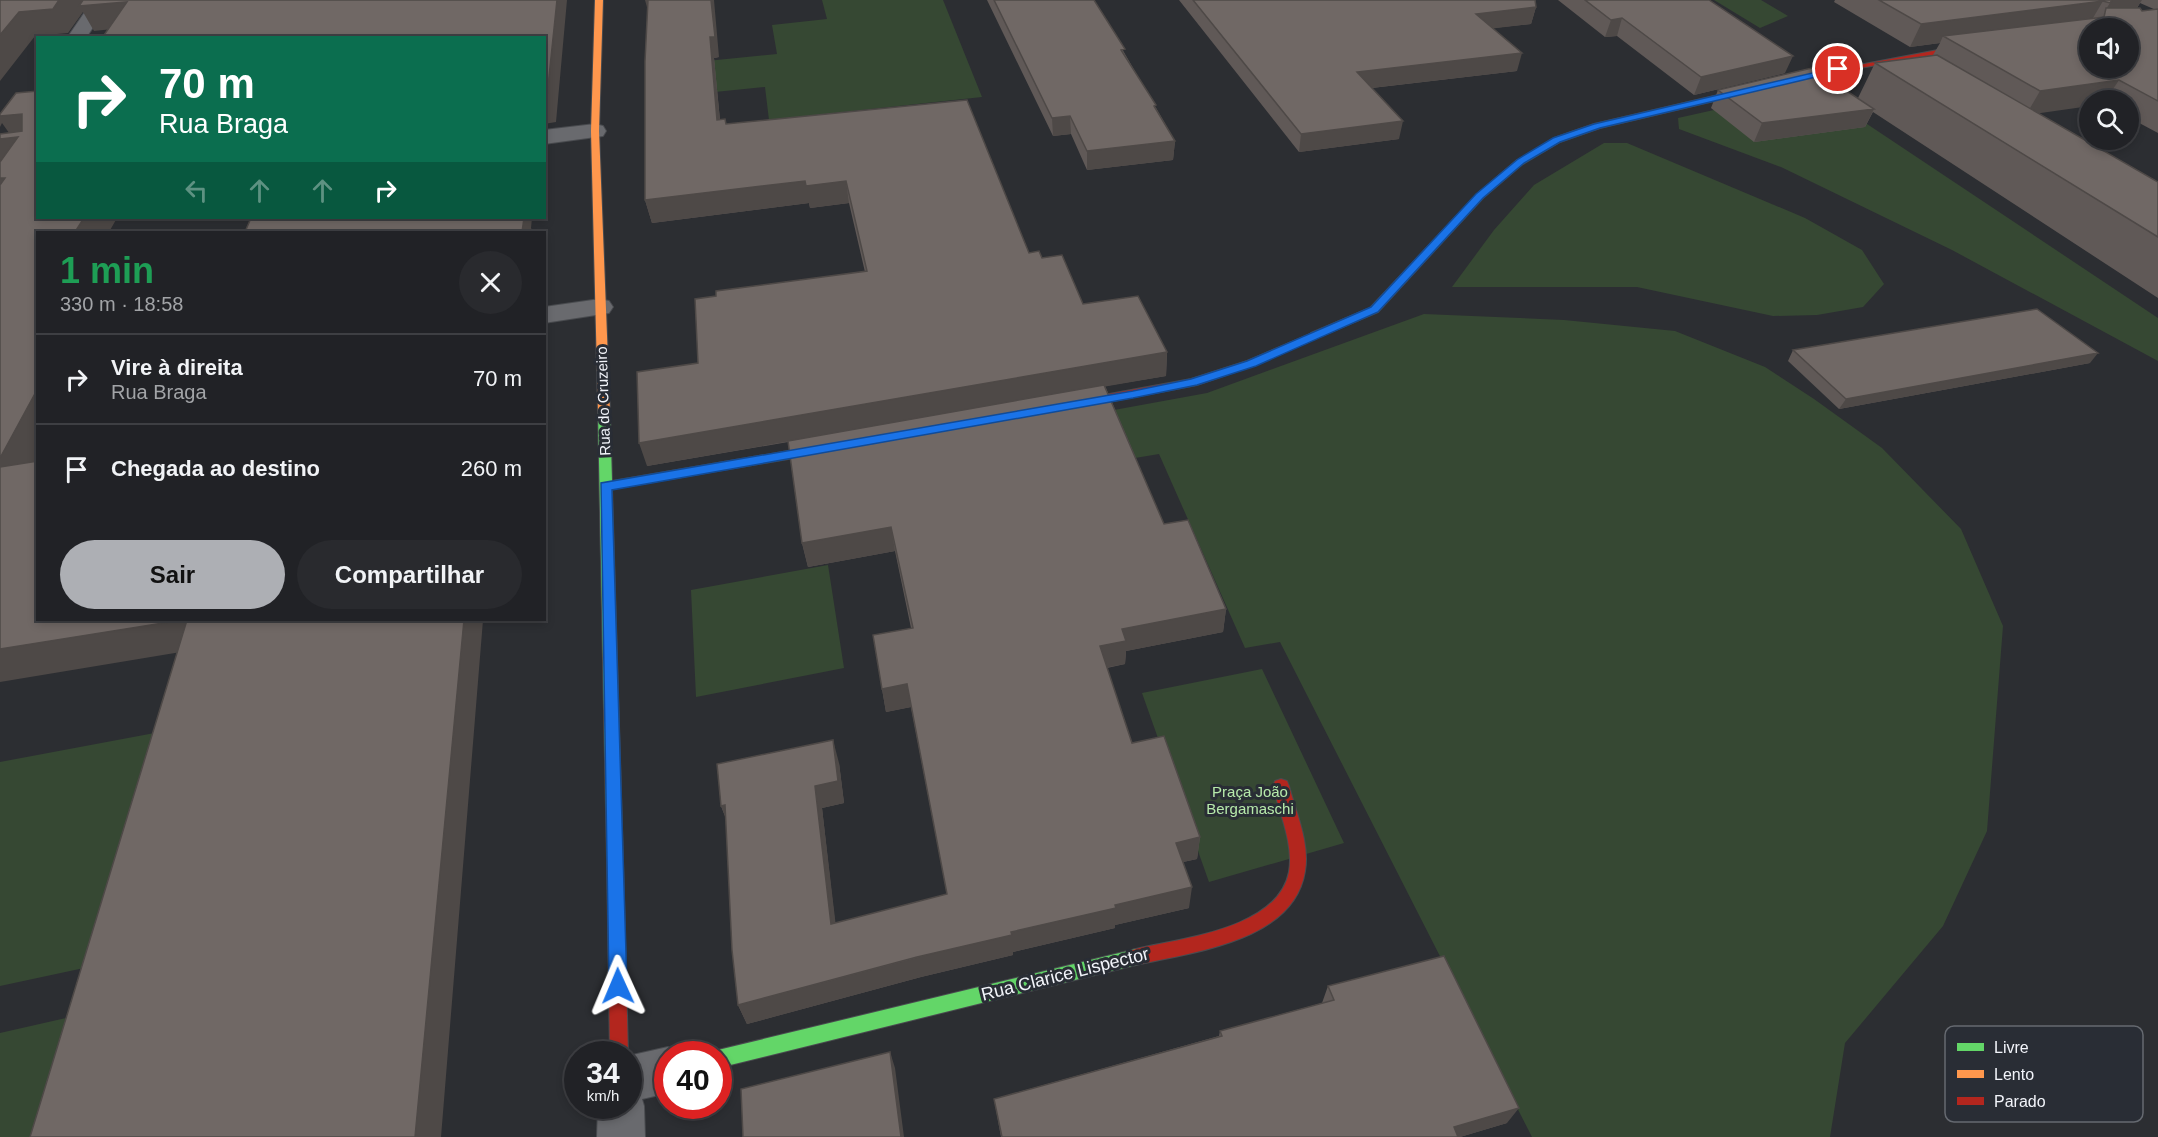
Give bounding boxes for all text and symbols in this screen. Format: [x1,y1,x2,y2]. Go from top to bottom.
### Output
map controls [2079,18,2139,150]
button: sound [2079,18,2139,78]
pin [1812,43,1863,94]
icon: arrive [1821,52,1854,85]
icon: right [60,60,138,138]
text: 70 m [159,60,255,107]
button: search [2079,90,2139,150]
text: Rua Braga [159,109,288,139]
icon: left [180,174,213,207]
icon: ahead [243,174,276,207]
icon: ahead [306,174,339,207]
icon: right [369,174,402,207]
text: 1 min [60,250,154,291]
button: close [459,251,522,314]
text: 330 m · 18:58 [60,293,183,315]
street label: Rua do Cruzeiro [593,346,613,456]
text: Vire à direita [111,355,243,380]
icon: right [60,363,93,396]
text: 70 m [473,366,522,391]
text: Rua Braga [111,381,207,403]
icon: arrive [60,453,93,486]
text: Chegada ao destino [111,456,320,481]
text: 260 m [461,456,522,481]
button: Sair [60,540,285,609]
button: Compartilhar [297,540,522,609]
park label: Praça João Bergamaschi [1206,783,1294,817]
street label: Rua Clarice Lispector [979,943,1151,1005]
position arrow [586,954,650,1018]
legend [1945,1026,2143,1122]
text: Livre [1994,1039,2029,1056]
speed limit sign: 40 [654,1041,732,1119]
text: 34 [586,1056,620,1089]
text: Lento [1994,1066,2034,1083]
text: km/h [587,1087,619,1104]
text: Parado [1994,1093,2046,1110]

